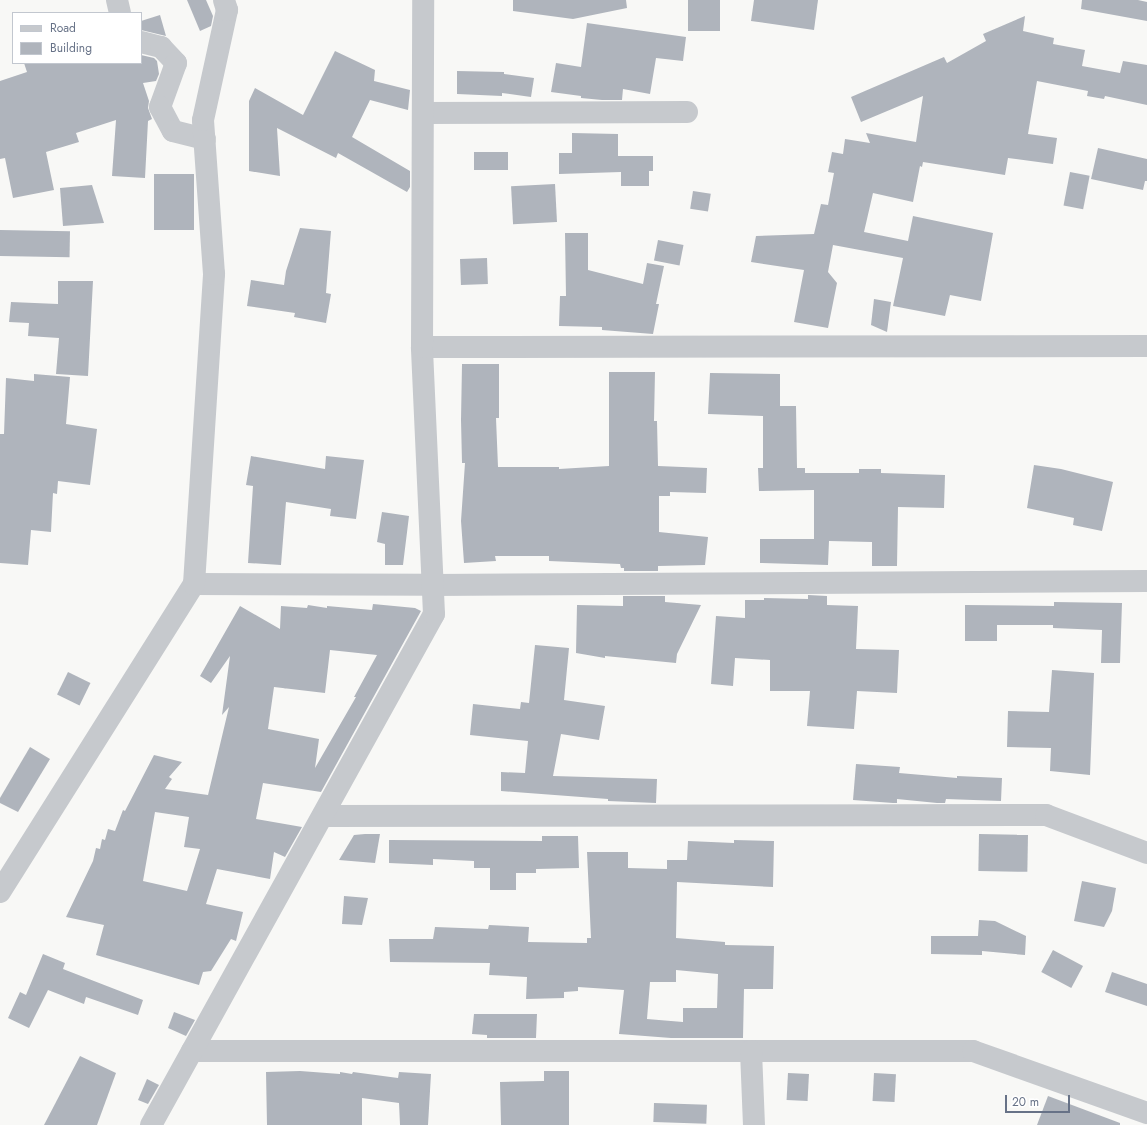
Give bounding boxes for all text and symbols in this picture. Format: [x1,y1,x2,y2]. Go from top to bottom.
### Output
legend [12,12,142,64]
text: Road [50,19,76,37]
text: Building [50,39,92,57]
scale bar [1007,1087,1072,1113]
text: 20 m [1012,1093,1039,1111]

